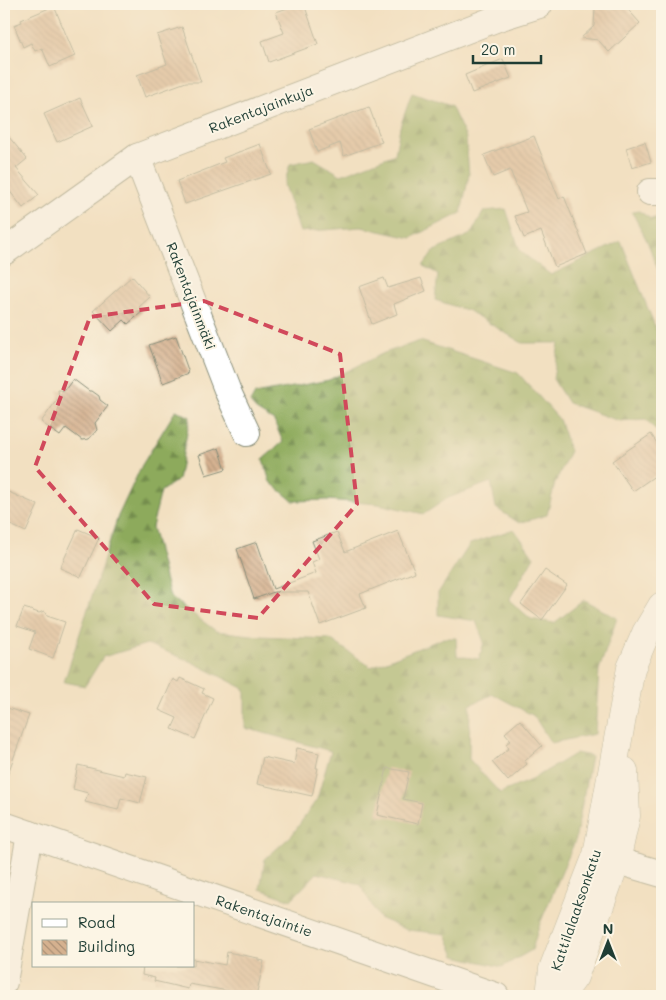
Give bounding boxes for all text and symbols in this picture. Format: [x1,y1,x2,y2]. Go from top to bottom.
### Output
scale bar [473,32,541,64]
text: 20 m [481,39,515,59]
street label: Rakentajainkuja [206,80,316,137]
street label: Rakentajainmäki [162,239,221,352]
street label: Kattilalaaksonkatu [546,847,605,973]
street label: Rakentajaintie [213,890,315,941]
legend [32,902,195,968]
text: Road [78,912,115,932]
north arrow [584,918,634,968]
text: N [603,919,613,938]
text: Building [78,936,135,956]

